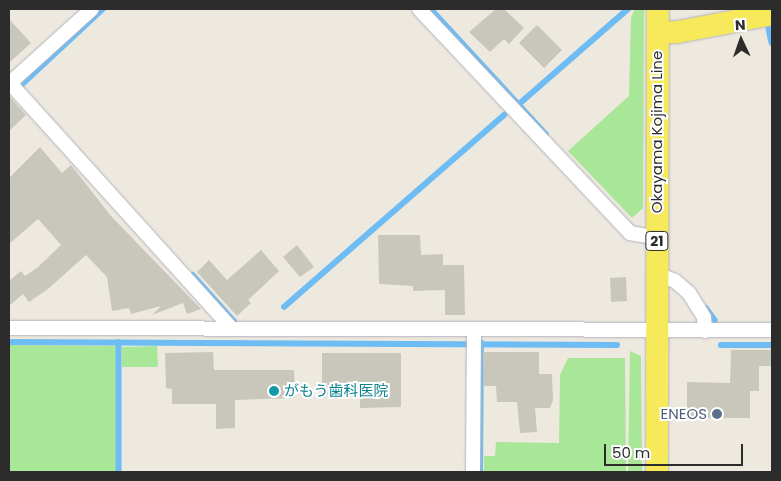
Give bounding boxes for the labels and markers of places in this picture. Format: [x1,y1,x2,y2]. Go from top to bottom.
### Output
place label: がもう歯科医院 [284,382,389,400]
marker: がもう歯科医院 [268,385,280,397]
place label: ENEOS [660,405,707,423]
marker: ENEOS [711,408,723,420]

